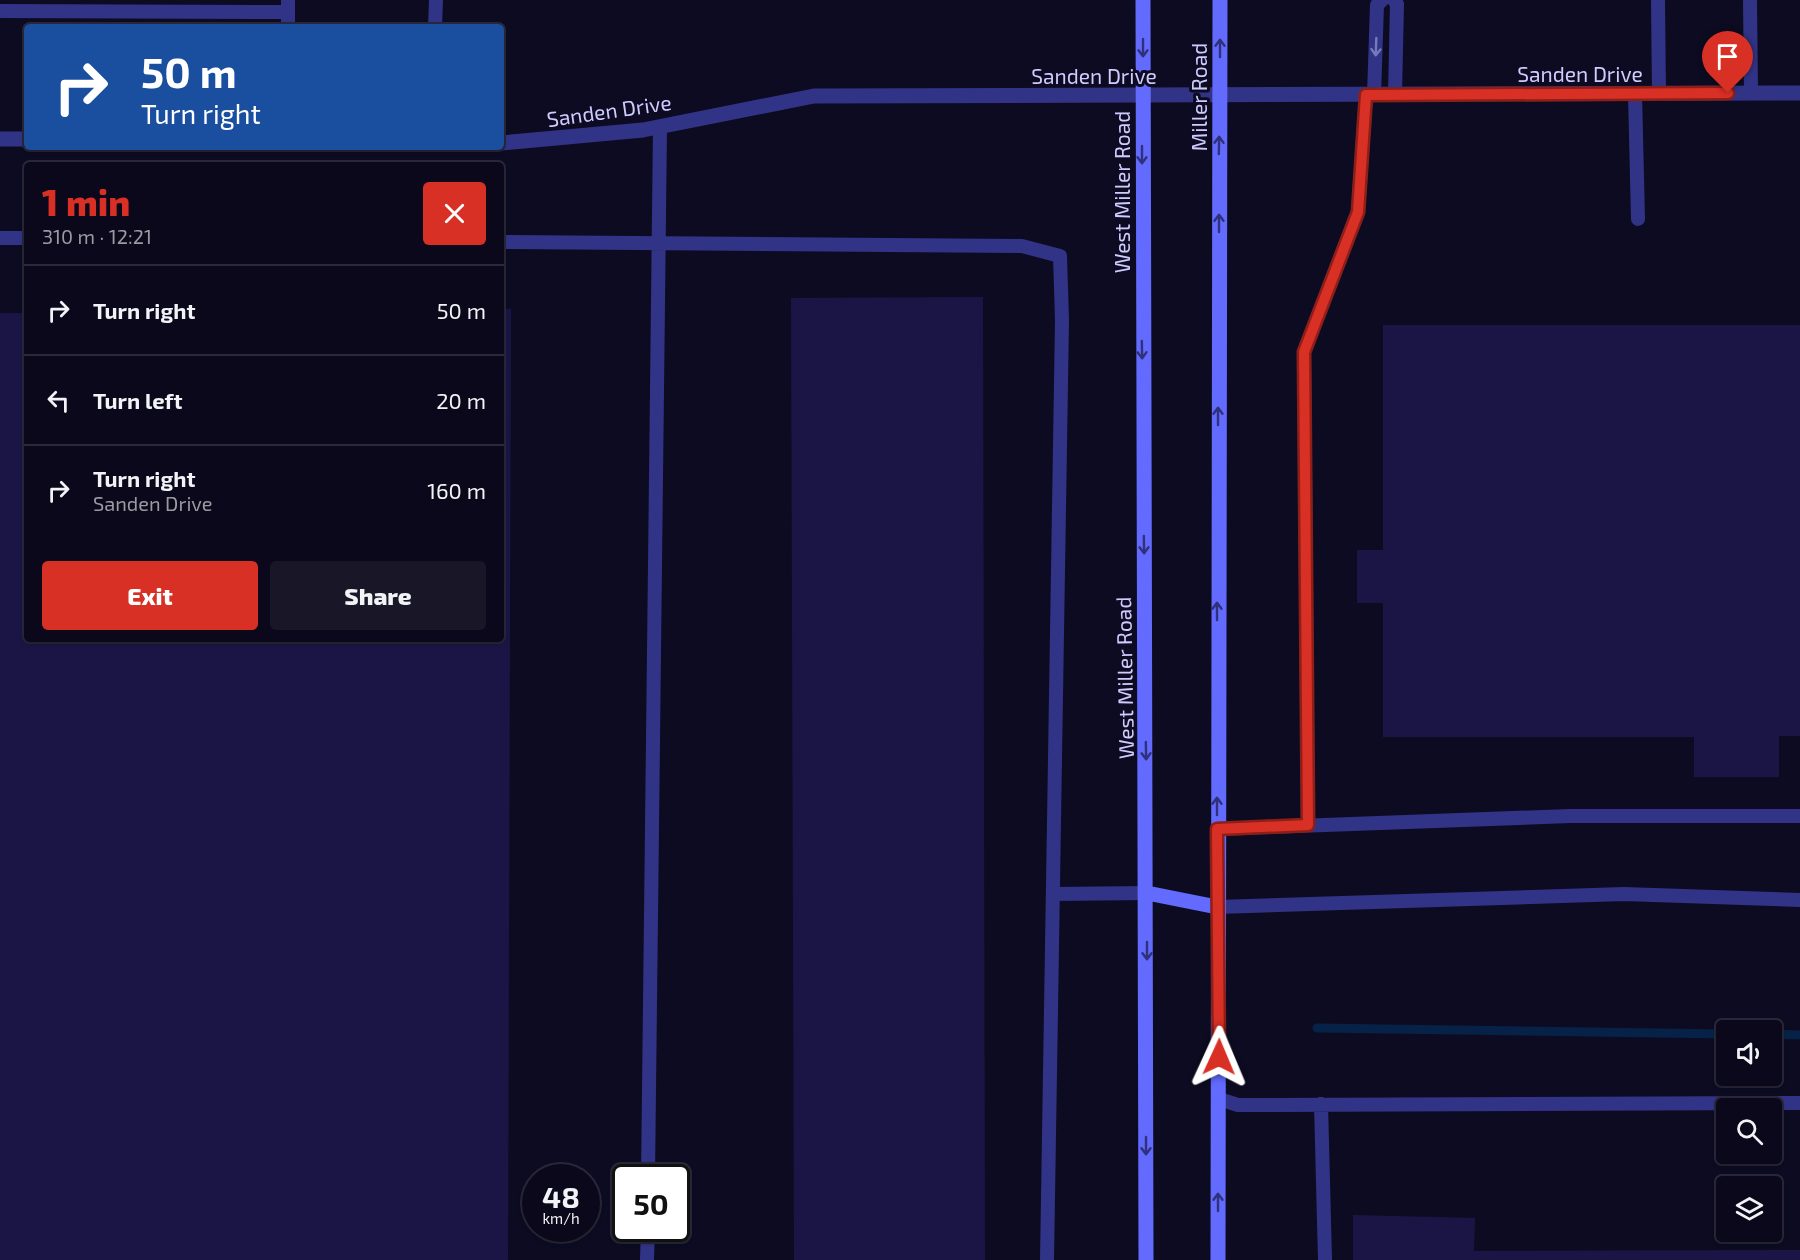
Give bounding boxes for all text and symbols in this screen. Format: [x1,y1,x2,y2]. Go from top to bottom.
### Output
pin [1702,31,1753,93]
one-way arrow [1370,36,1381,56]
one-way arrow [1137,38,1149,58]
one-way arrow [1214,39,1226,59]
icon: arrive [1711,40,1744,73]
street label: Miller Road [1186,43,1211,151]
text: 50 m [141,46,237,96]
icon: right [42,48,120,126]
street label: Sanden Drive [1517,61,1643,86]
street label: Sanden Drive [1031,63,1157,88]
street label: Sanden Drive [545,89,673,131]
text: Turn right [141,97,261,129]
street label: West Miller Road [1109,111,1134,273]
one-way arrow [1213,136,1225,156]
one-way arrow [1136,144,1148,164]
text: 1 min [42,180,130,223]
button: close [423,182,486,245]
one-way arrow [1213,213,1225,233]
text: 310 m · 12:21 [42,224,152,248]
icon: right [42,294,75,327]
text: Turn right [93,297,195,323]
text: 50 m [437,297,486,323]
one-way arrow [1137,339,1148,359]
icon: left [42,384,75,417]
text: Turn left [93,387,182,413]
text: 20 m [436,387,486,413]
one-way arrow [1212,407,1224,427]
text: Turn right [93,465,195,491]
icon: right [42,474,75,507]
text: 160 m [427,477,486,503]
text: Sanden Drive [93,491,213,515]
one-way arrow [1138,534,1150,554]
button: Exit [42,561,258,630]
button: Share [270,561,486,630]
street label: West Miller Road [1110,597,1138,759]
one-way arrow [1211,602,1223,622]
one-way arrow [1140,740,1152,760]
one-way arrow [1211,797,1223,817]
one-way arrow [1141,941,1153,961]
map controls [1716,1020,1782,1242]
button: sound [1716,1020,1782,1086]
position arrow [1187,1025,1251,1089]
button: search [1716,1098,1782,1164]
one-way arrow [1140,1136,1152,1156]
speed limit sign: 50 [612,1164,690,1242]
button: layers [1716,1176,1782,1242]
text: 48 [542,1178,580,1214]
one-way arrow [1212,1192,1224,1212]
text: km/h [542,1209,580,1227]

